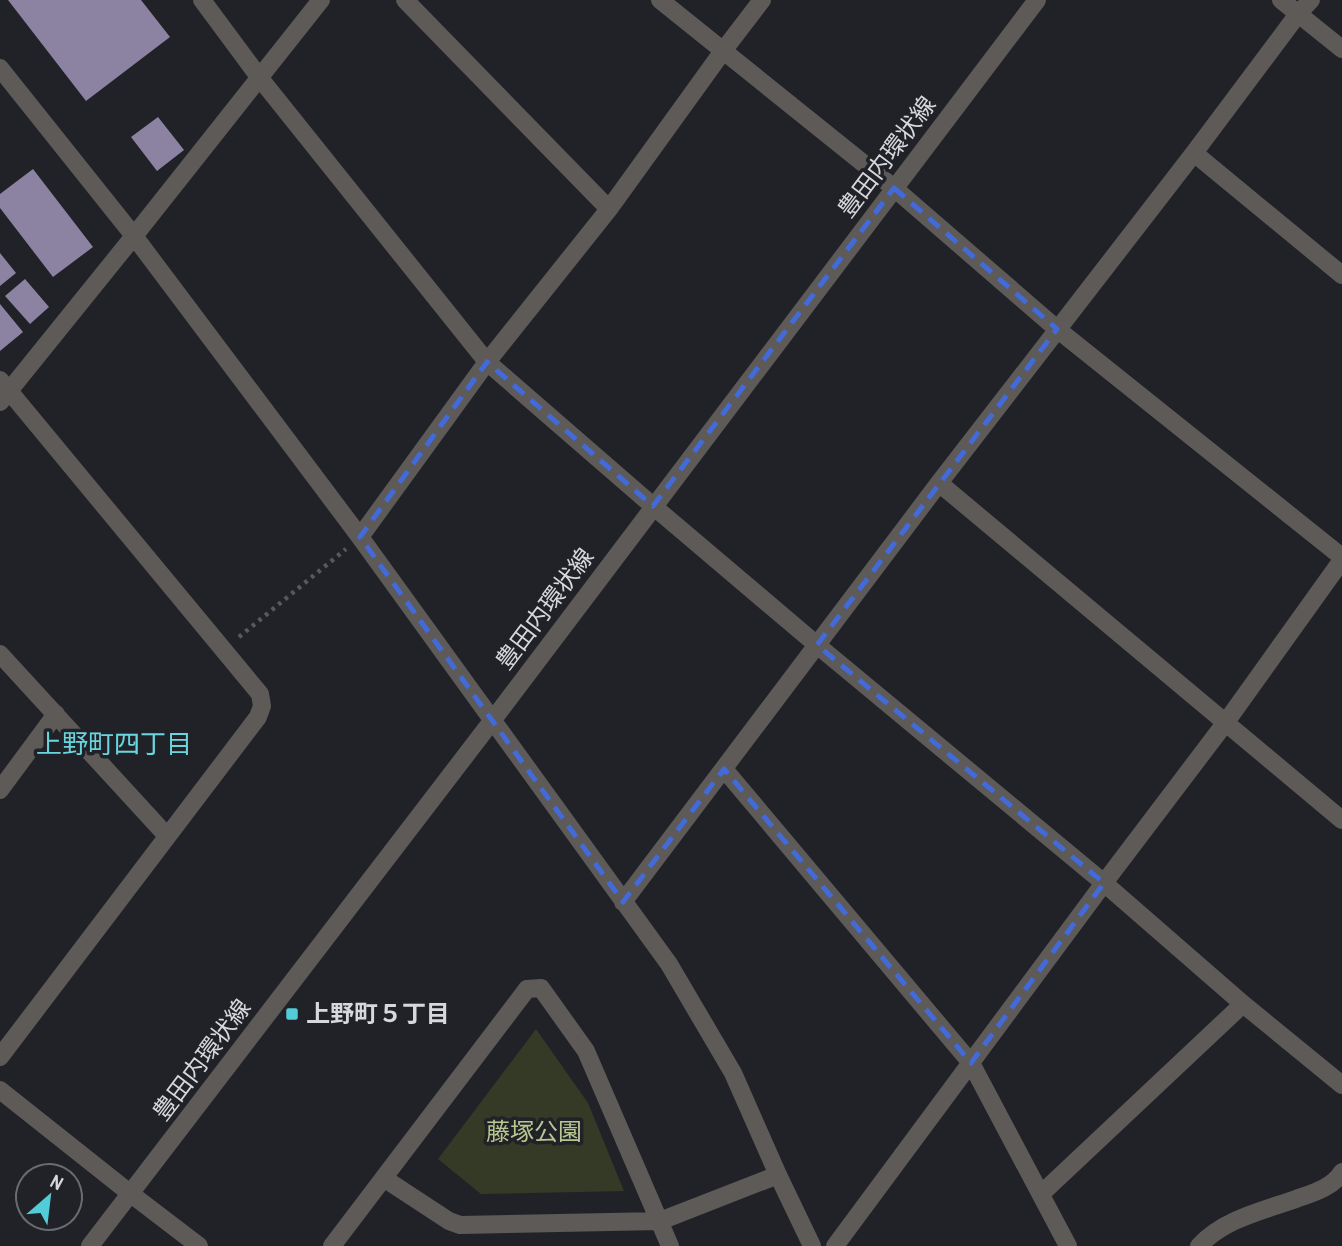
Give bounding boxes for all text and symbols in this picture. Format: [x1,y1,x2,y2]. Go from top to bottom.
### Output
street label: 豊田内環状線 [830,89,942,224]
street label: 豊田内環状線 [488,541,600,676]
district label: 上野町四丁目 [36,726,192,761]
street label: 豊田内環状線 [145,992,257,1127]
place label: 上野町５丁目 [306,997,450,1029]
marker: 上野町５丁目 [284,1006,300,1022]
park label: 藤塚公園 [486,1115,582,1147]
north arrow [14,1162,84,1232]
text: N [46,1168,68,1196]

